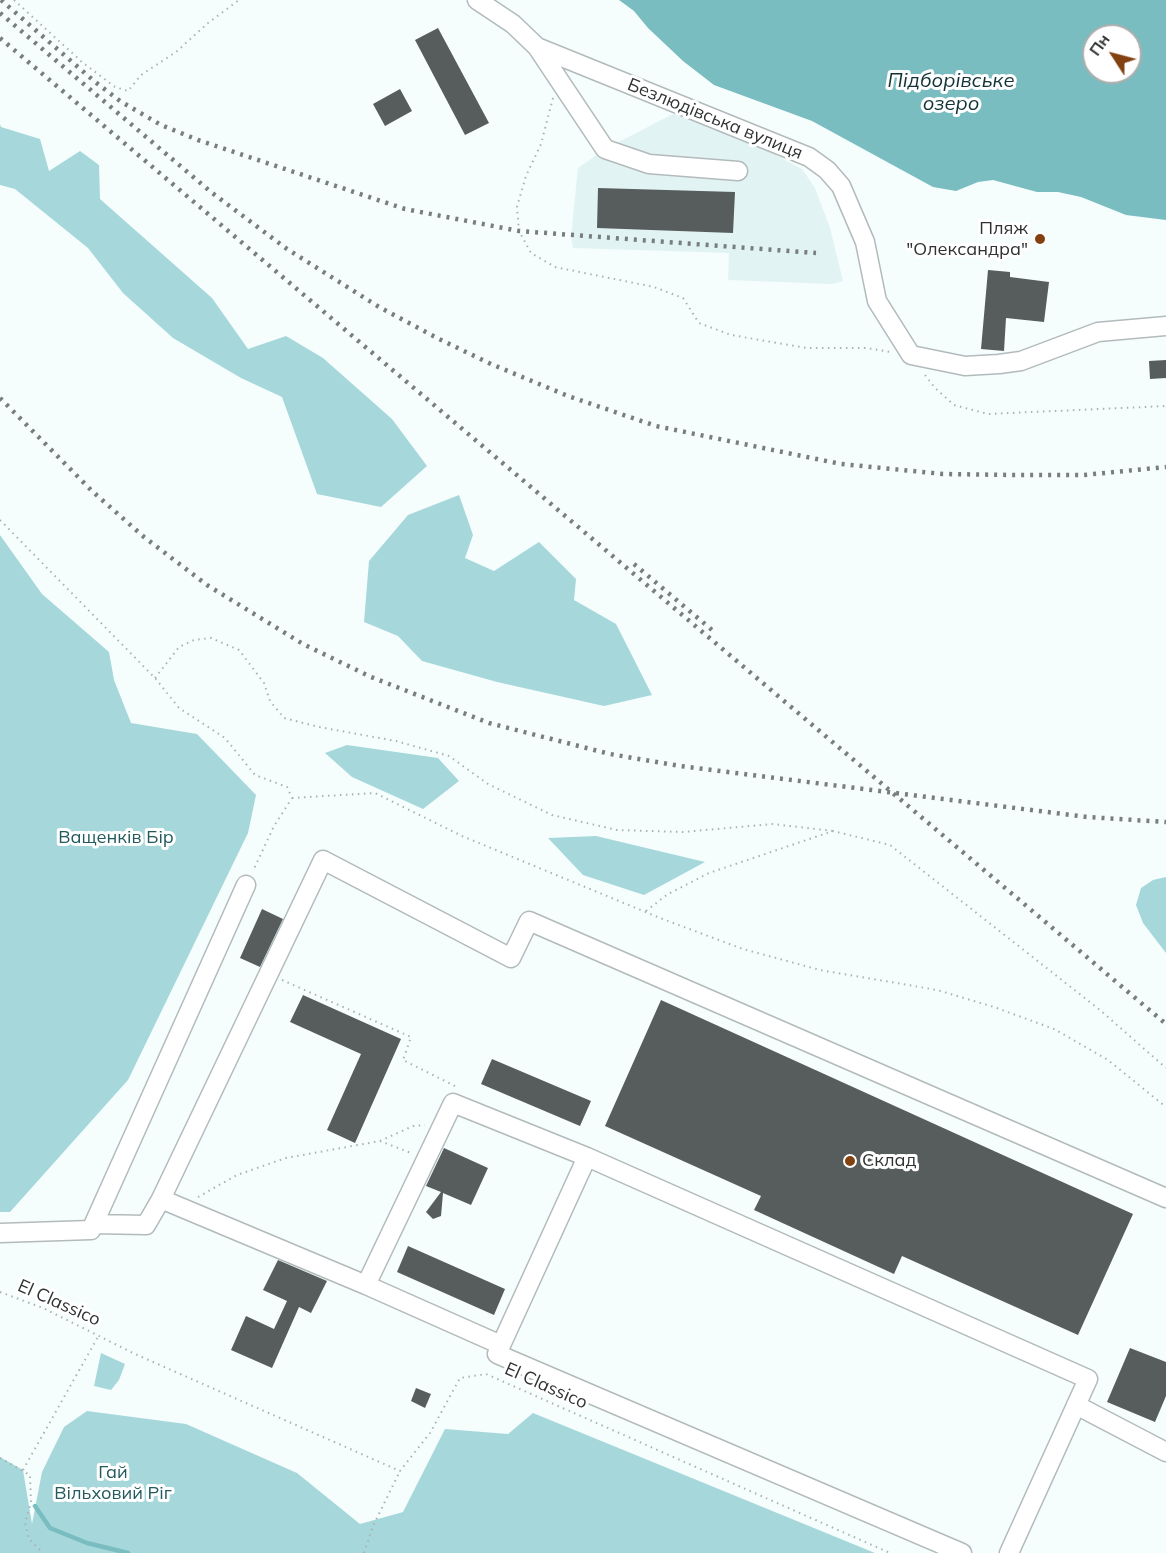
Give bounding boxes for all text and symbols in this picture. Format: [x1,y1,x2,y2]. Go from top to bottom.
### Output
north arrow [1082,24,1142,84]
text: Пн [1084,30,1114,59]
water label: Підборівське озеро [888,69,1014,116]
street label: Безлюдівська вулиця [624,74,806,164]
place label: Пляж "Олександра" [906,218,1028,260]
marker: Пляж "Олександра" [1033,232,1047,246]
park label: Ващенків Бір [58,827,174,849]
place label: Склад [862,1150,916,1172]
marker: Склад [843,1154,857,1168]
street label: El Classico [14,1275,104,1331]
street label: El Classico [501,1358,591,1414]
park label: Гай Вільховий Ріг [54,1462,172,1504]

